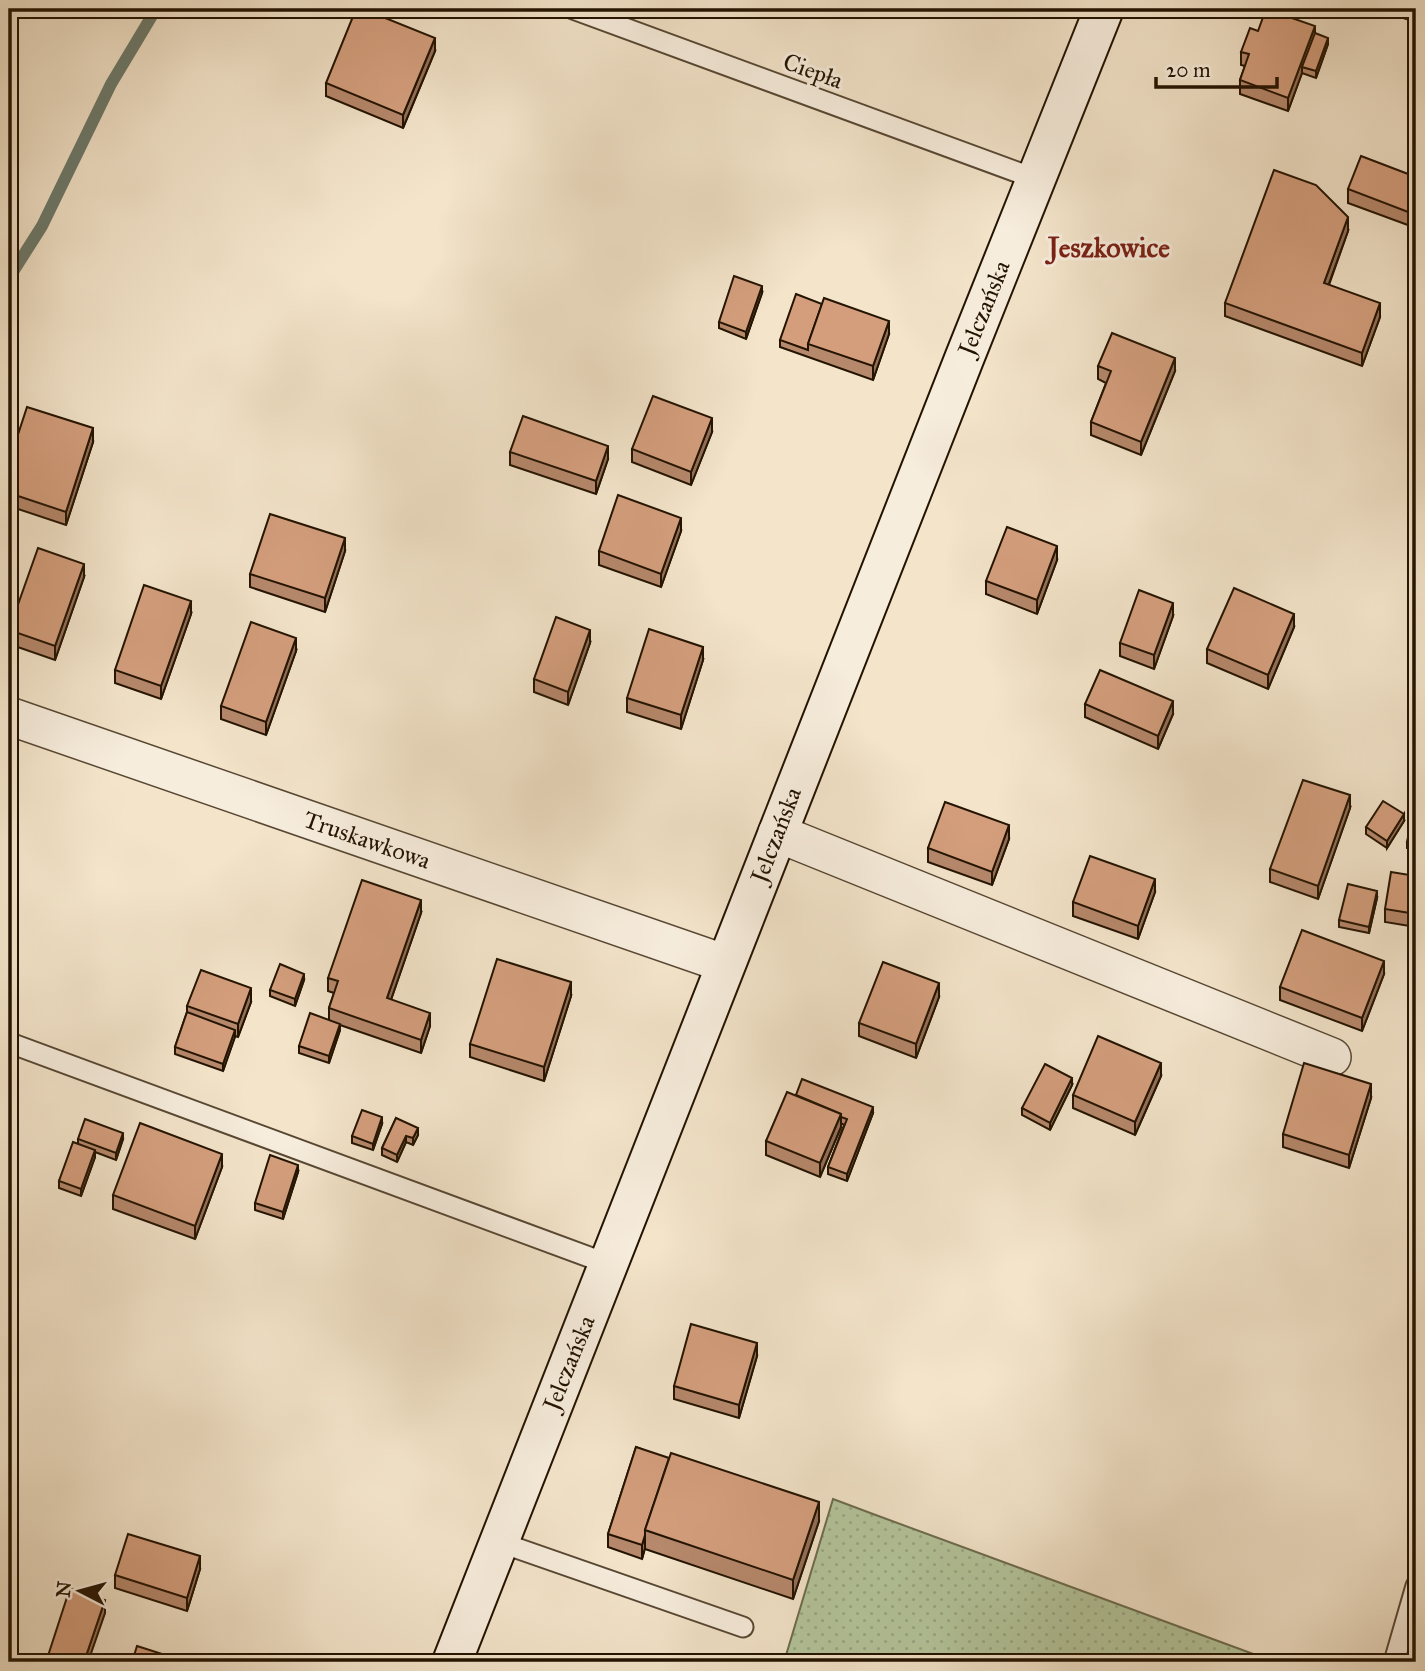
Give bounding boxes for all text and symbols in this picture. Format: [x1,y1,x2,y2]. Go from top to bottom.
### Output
street label: Ciepła [779,46,848,96]
scale bar [1156,46,1276,90]
text: 20 m [1166,57,1211,83]
district label: Jeszkowice [1044,230,1170,265]
street label: Jelczańska [950,255,1017,363]
street label: Jelczańska [743,782,808,890]
street label: Truskawkowa [300,804,435,876]
street label: Jelczańska [535,1310,602,1418]
north arrow [46,1556,116,1626]
text: N [51,1580,76,1598]

